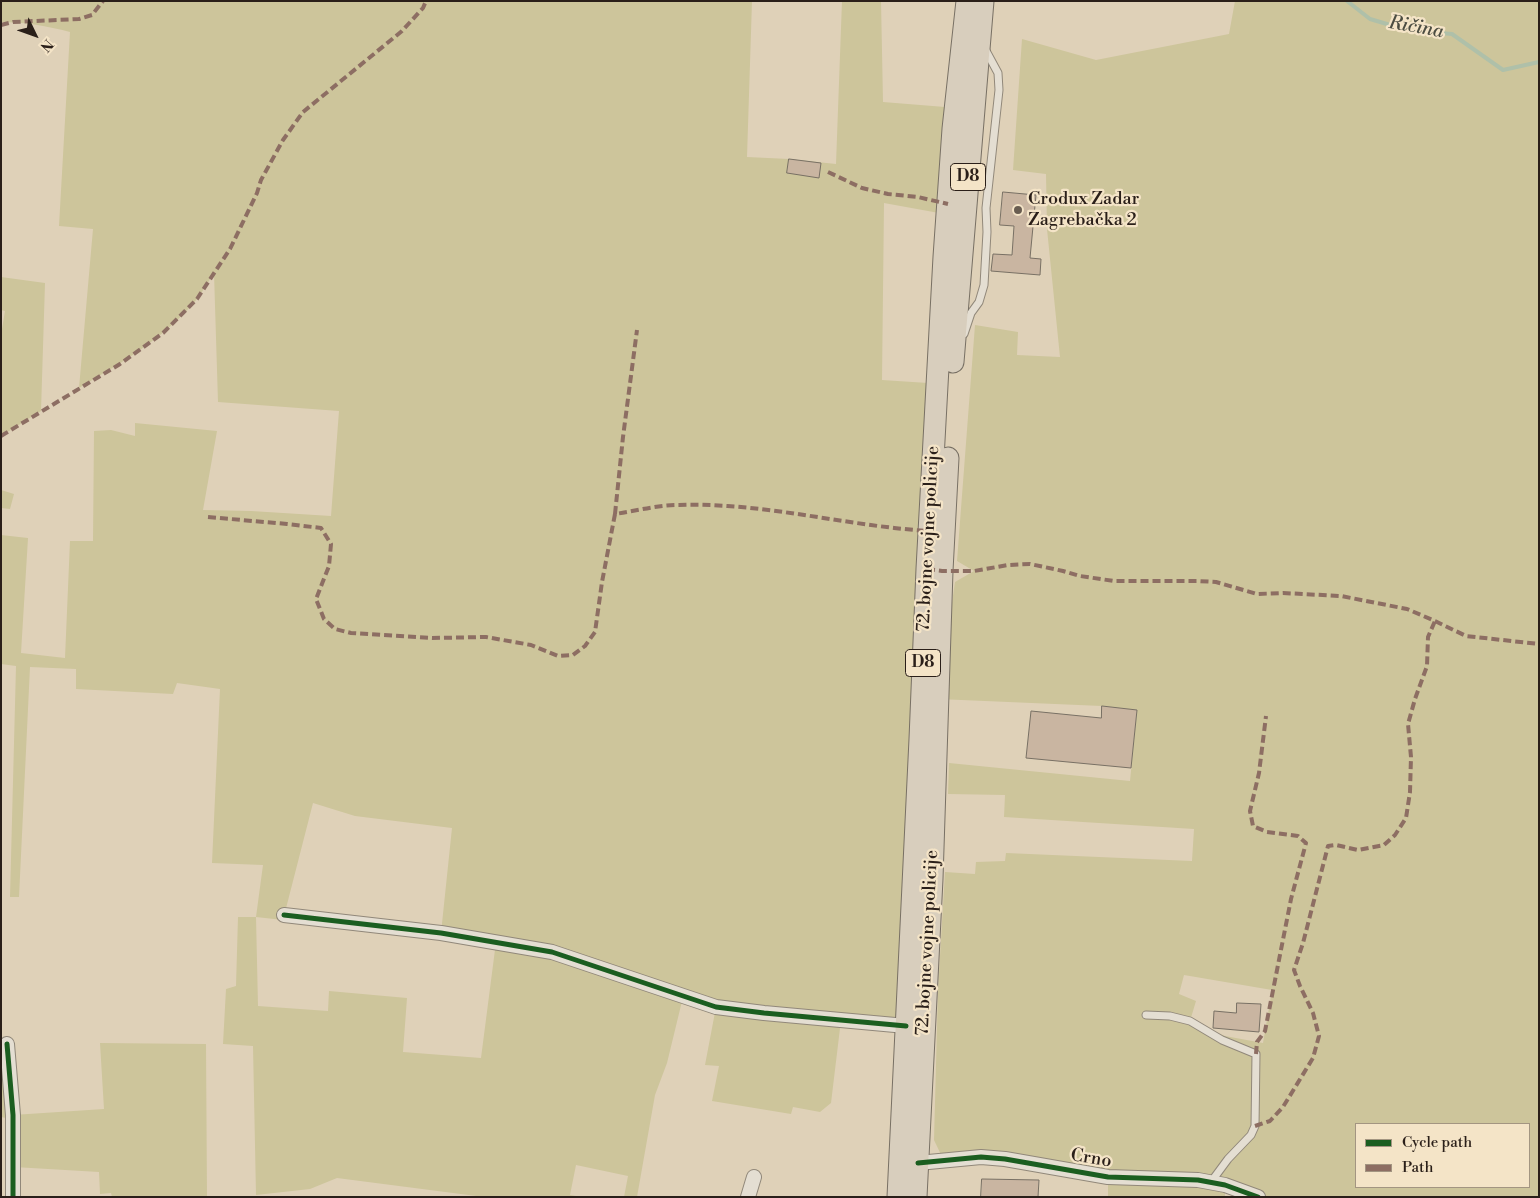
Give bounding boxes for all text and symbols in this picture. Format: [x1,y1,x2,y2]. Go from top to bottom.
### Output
north arrow [10,10,60,60]
water label: Ričina [1387,12,1445,44]
text: N [36,35,57,55]
road number: D8 [950,163,986,190]
place label: Crodux Zadar Zagrebačka 2 [1028,189,1139,232]
marker: Crodux Zadar Zagrebačka 2 [1012,204,1024,216]
street label: 72. bojne vojne policije [913,445,945,633]
road number: D8 [906,650,940,676]
street label: 72. bojne vojne policije [912,849,944,1037]
legend [1355,1123,1530,1188]
text: Cycle path [1402,1133,1472,1152]
street label: Crno [1069,1145,1113,1173]
text: Path [1402,1158,1434,1177]

